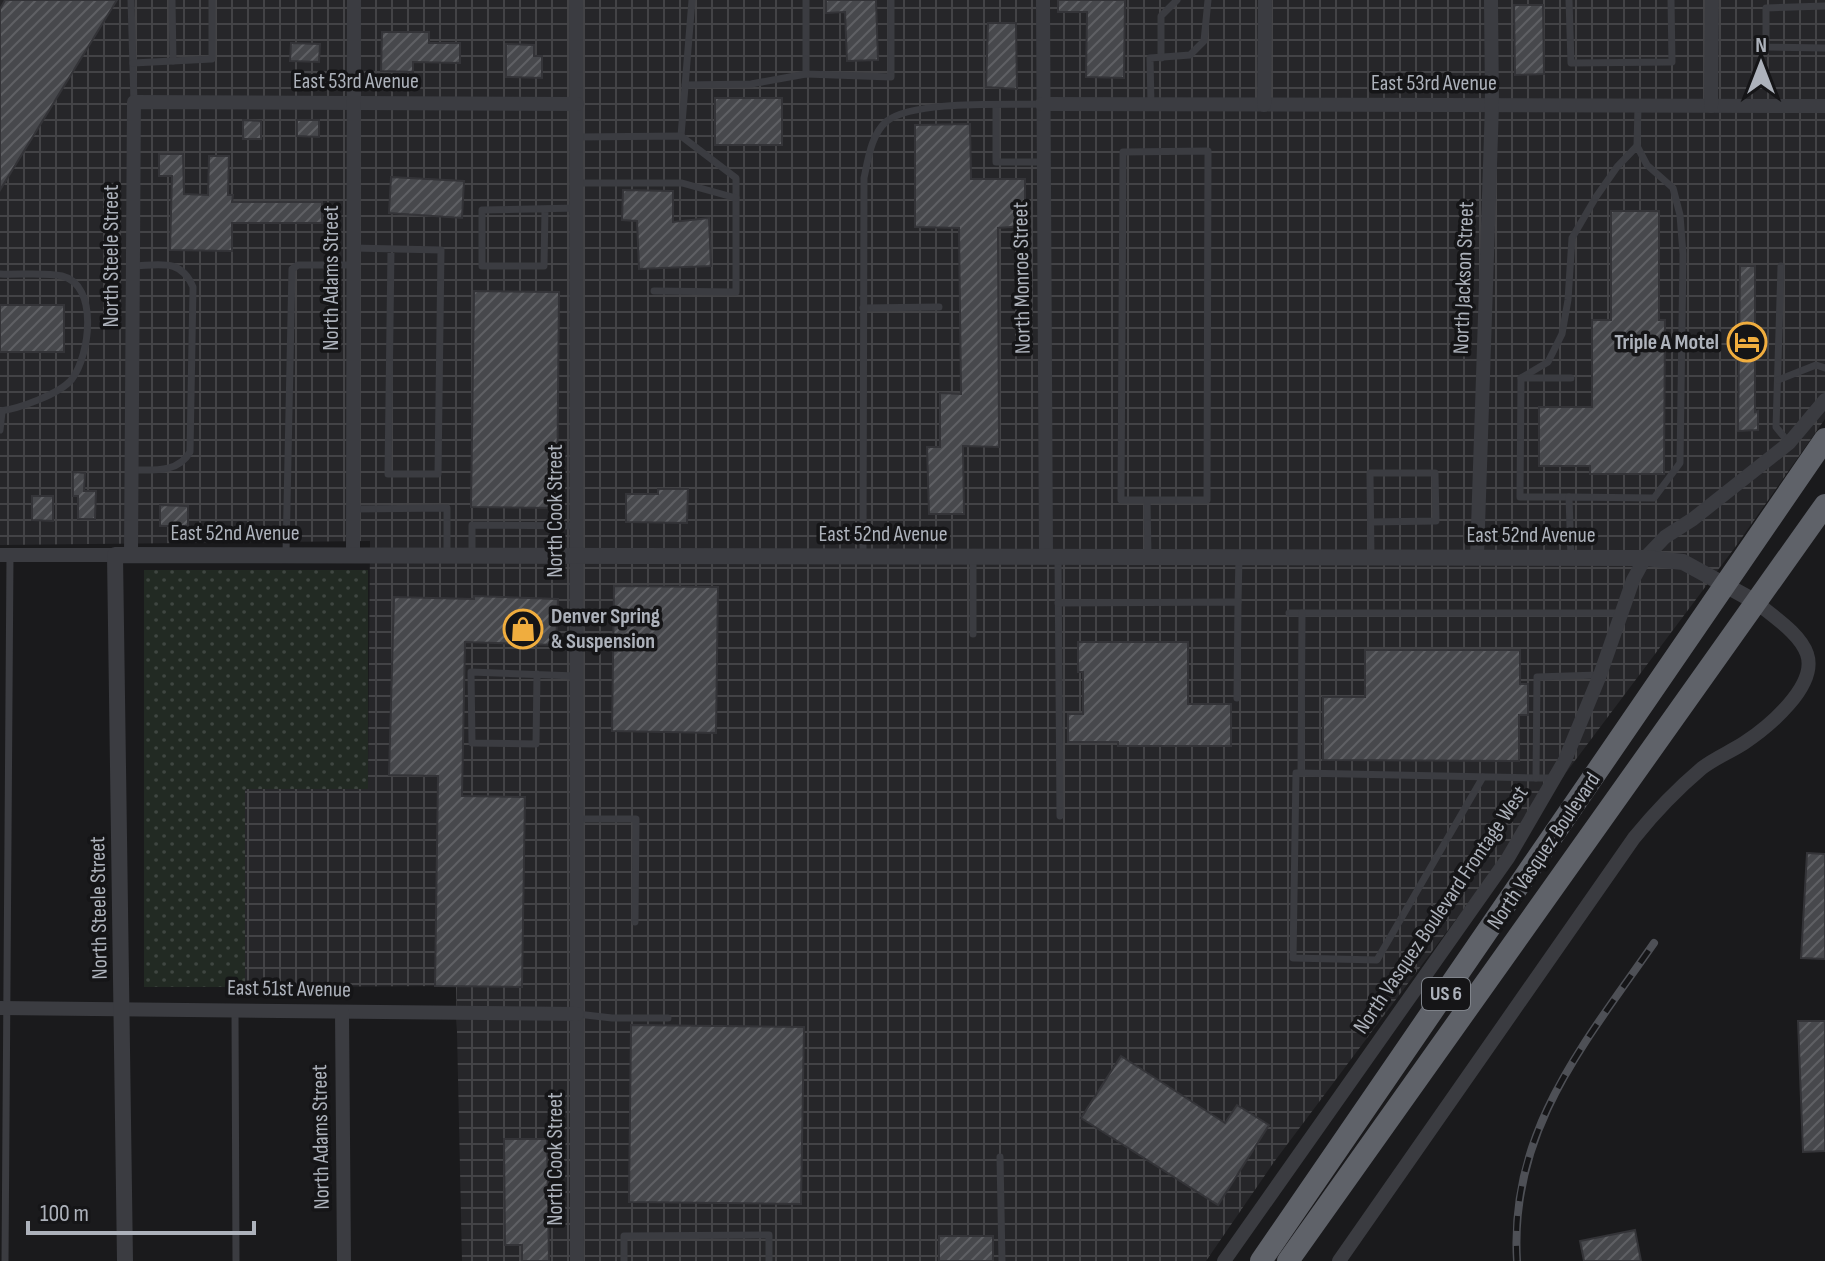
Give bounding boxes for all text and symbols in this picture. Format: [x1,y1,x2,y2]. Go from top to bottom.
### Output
north arrow [1721,24,1801,104]
text: N [1755,32,1767,59]
street label: East 53rd Avenue [293,68,419,95]
street label: East 53rd Avenue [1371,70,1497,97]
street label: North Steele Street [98,184,125,328]
street label: North Monroe Street [1007,201,1037,354]
street label: North Jackson Street [1448,201,1480,355]
street label: North Adams Street [318,205,345,351]
hotel icon: Triple A Motel [1726,321,1768,363]
place label: Triple A Motel [1614,329,1719,356]
street label: North Cook Street [542,444,569,578]
street label: East 52nd Avenue [170,520,300,547]
street label: East 52nd Avenue [818,521,948,548]
street label: East 52nd Avenue [1466,522,1596,549]
place label: Denver Spring & Suspension [551,603,660,655]
shop icon: Denver Spring & Suspension [502,608,544,650]
street label: North Vasquez Boulevard [1482,767,1606,935]
street label: North Vasquez Boulevard Frontage West [1348,781,1534,1039]
street label: North Steele Street [84,836,114,980]
street label: East 51st Avenue [227,974,351,1004]
road number: US 6 [1422,978,1470,1010]
street label: North Adams Street [306,1064,336,1210]
street label: North Cook Street [542,1092,569,1226]
scale bar [28,1185,254,1235]
text: 100 m [40,1199,89,1228]

